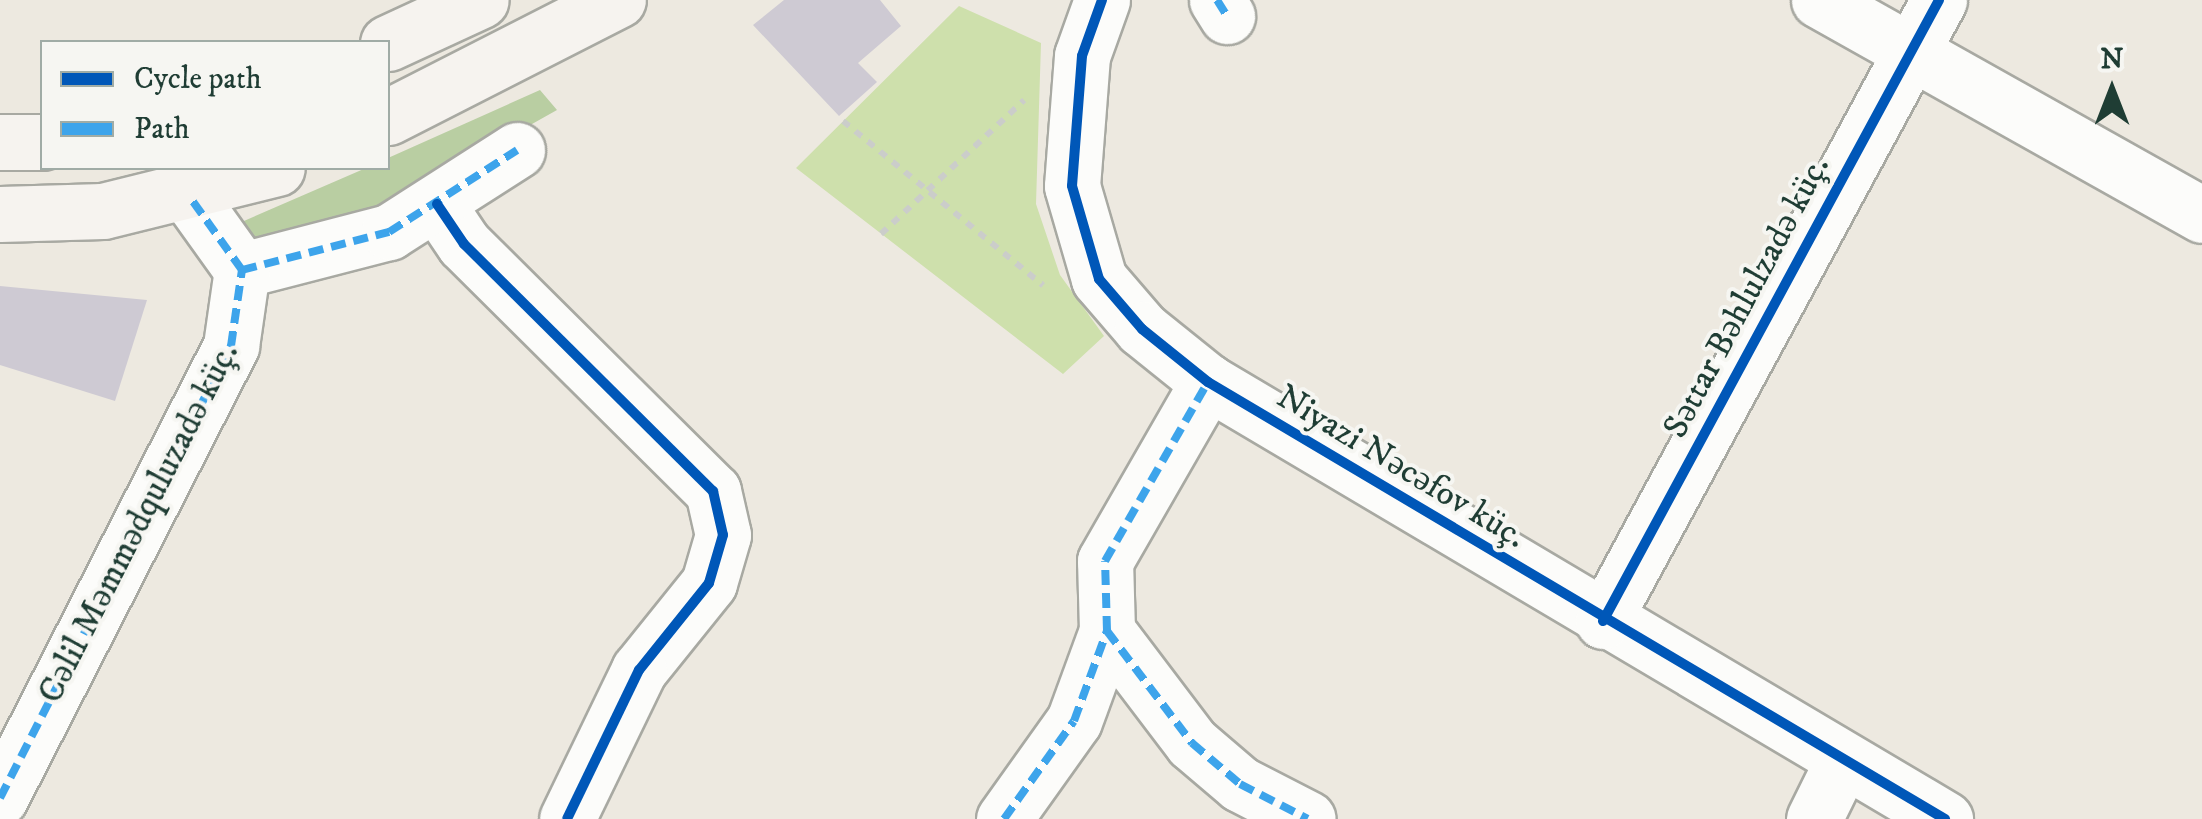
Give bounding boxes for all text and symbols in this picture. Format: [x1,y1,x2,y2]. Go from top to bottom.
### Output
legend [40,40,390,170]
north arrow [2062,40,2162,140]
text: N [2101,42,2123,77]
text: Cycle path [134,61,262,98]
text: Path [134,111,190,148]
street label: Səttar Bəhlulzadə küç. [1655,149,1839,445]
street label: Cəlil Məmmədquluzadə küç. [30,336,248,710]
street label: Niyazi Nəcəfov küç. [1269,376,1533,558]

